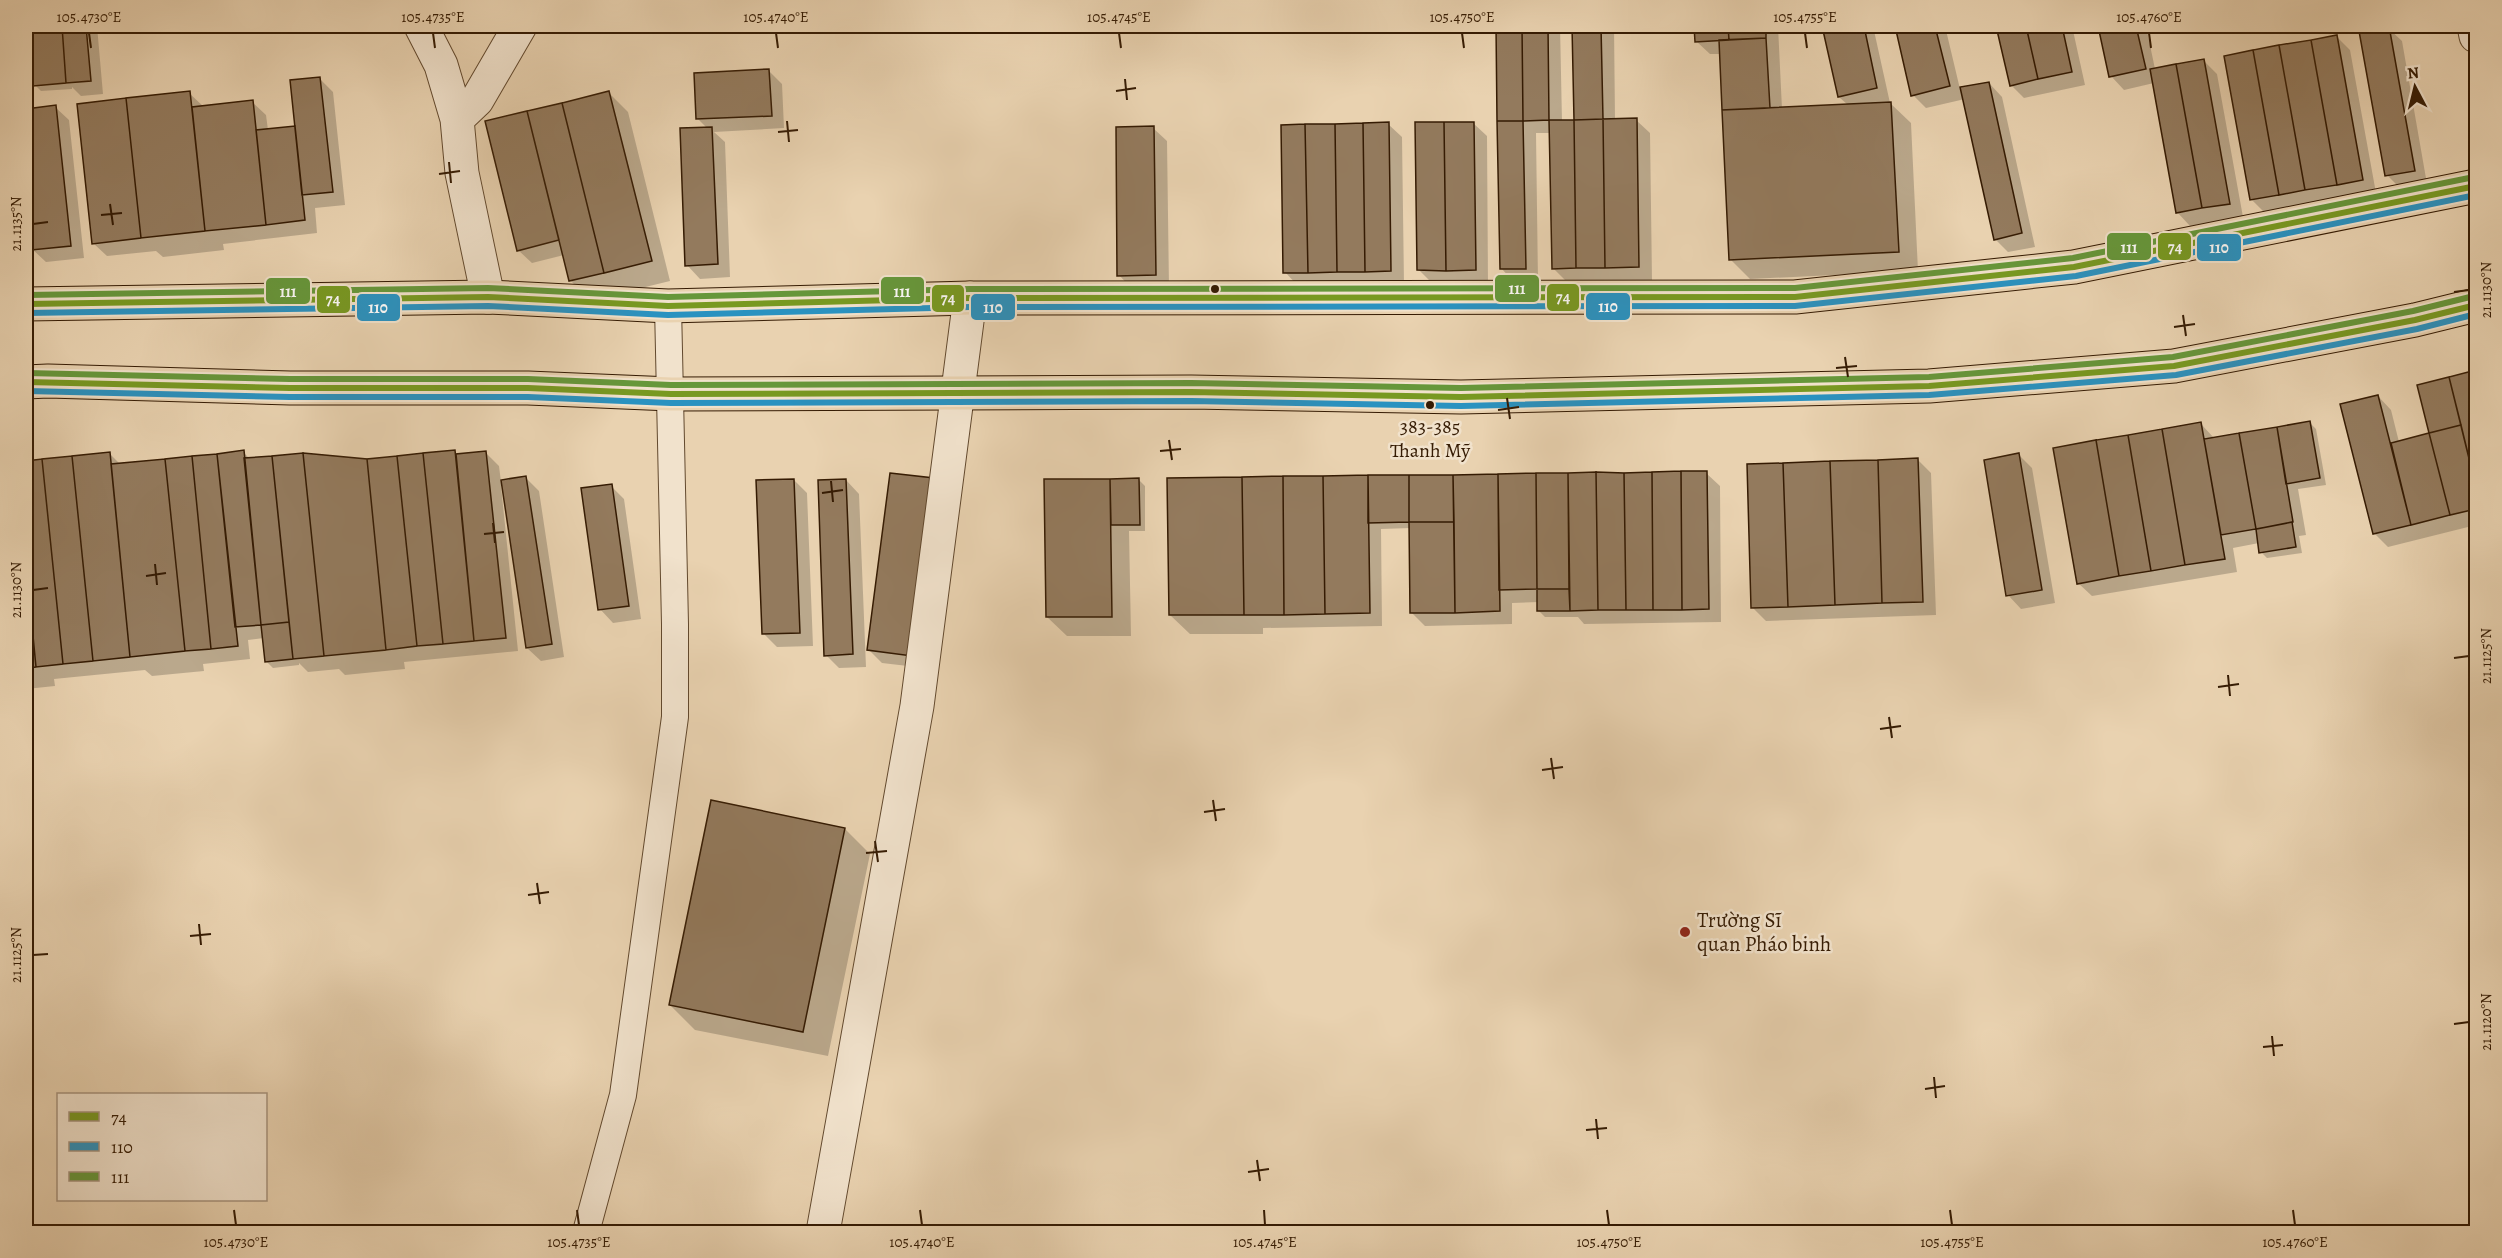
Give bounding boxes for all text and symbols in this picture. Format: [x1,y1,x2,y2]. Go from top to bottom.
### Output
text: 105.4730°E [57,7,121,27]
text: 105.4735°E [401,7,465,27]
text: 105.4740°E [743,7,809,27]
text: 105.4745°E [1087,7,1151,27]
text: 105.4750°E [1429,7,1495,27]
text: 105.4755°E [1773,7,1837,27]
text: 105.4760°E [2116,7,2182,27]
north arrow [2385,57,2445,117]
text: N [2406,61,2421,85]
text: 21.1135°N [6,196,26,252]
line badge: 111 [2106,232,2152,261]
line badge: 74 [2157,232,2192,261]
line badge: 110 [2196,233,2242,262]
text: 111 [2120,237,2138,259]
text: 74 [2168,237,2183,259]
text: 110 [2209,237,2229,259]
text: 21.1130°N [2476,261,2496,318]
line badge: 111 [1494,274,1540,303]
line badge: 111 [880,276,925,305]
line badge: 111 [265,277,311,305]
text: 111 [1508,278,1526,300]
text: 111 [279,281,297,303]
text: 111 [893,281,911,303]
unlabelled marker [1209,283,1221,295]
line badge: 74 [1546,283,1580,312]
line badge: 74 [931,284,965,313]
line badge: 74 [316,285,351,314]
text: 74 [1556,287,1571,309]
text: 74 [941,288,956,310]
text: 74 [326,289,341,311]
line badge: 110 [1585,292,1631,321]
line badge: 110 [356,293,401,322]
line badge: 110 [970,293,1016,321]
text: 110 [1598,296,1618,318]
text: 110 [368,297,388,319]
text: 110 [983,297,1003,319]
marker: 383-385 Thanh Mỹ [1424,399,1436,411]
place label: 383-385 Thanh Mỹ [1390,413,1471,464]
text: 21.1130°N [6,561,26,618]
text: 21.1125°N [2476,628,2496,684]
place label: Trường Sĩ quan Pháo binh [1697,906,1831,958]
marker: Trường Sĩ quan Pháo binh [1678,925,1692,939]
text: 21.1125°N [6,927,26,983]
text: 21.1120°N [2476,993,2496,1051]
legend [57,1093,267,1201]
text: 74 [111,1105,127,1129]
text: 110 [111,1135,133,1159]
text: 111 [111,1165,129,1189]
text: 105.4730°E [204,1232,268,1252]
text: 105.4735°E [547,1232,611,1252]
text: 105.4740°E [889,1232,955,1252]
text: 105.4745°E [1233,1232,1297,1252]
text: 105.4750°E [1576,1232,1642,1252]
text: 105.4755°E [1920,1232,1984,1252]
text: 105.4760°E [2262,1232,2328,1252]

